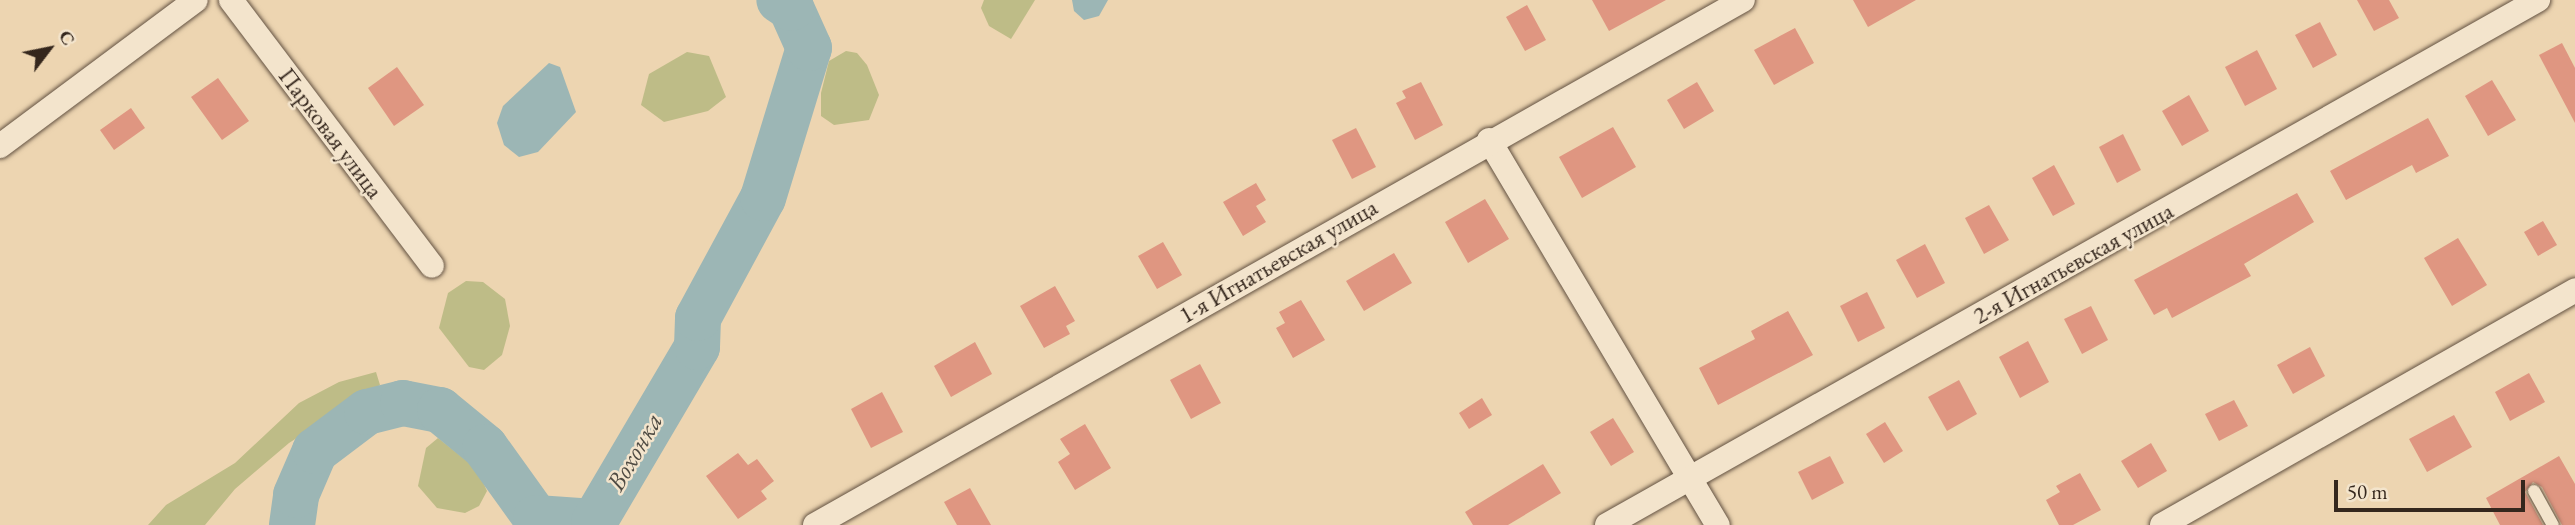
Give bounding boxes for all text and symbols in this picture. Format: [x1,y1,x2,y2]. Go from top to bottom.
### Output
north arrow [14,14,84,84]
text: С [53,25,81,50]
street label: Парковая улица [273,62,389,204]
street label: 1-я Игнатьевская улица [1174,192,1382,330]
street label: 2-я Игнатьевская улица [1968,196,2178,330]
water label: Вохонка [600,408,670,496]
scale bar [2337,466,2528,510]
text: 50 m [2347,478,2388,505]

